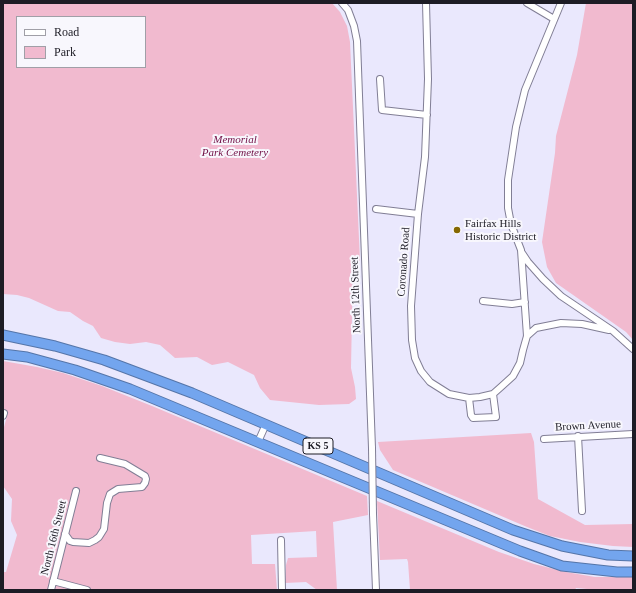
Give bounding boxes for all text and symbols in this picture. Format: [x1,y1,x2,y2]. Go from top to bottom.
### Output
legend [16,16,146,68]
text: Road [54,25,79,39]
text: Park [54,45,76,59]
park label: Memorial Park Cemetery [202,133,268,159]
place label: Fairfax Hills Historic District [465,217,536,243]
marker: Fairfax Hills Historic District [452,225,462,235]
street label: Coronado Road [395,227,413,297]
street label: North 12th Street [348,257,364,333]
street label: Brown Avenue [555,418,621,434]
road number: KS 5 [303,438,333,454]
street label: North 16th Street [38,499,70,577]

